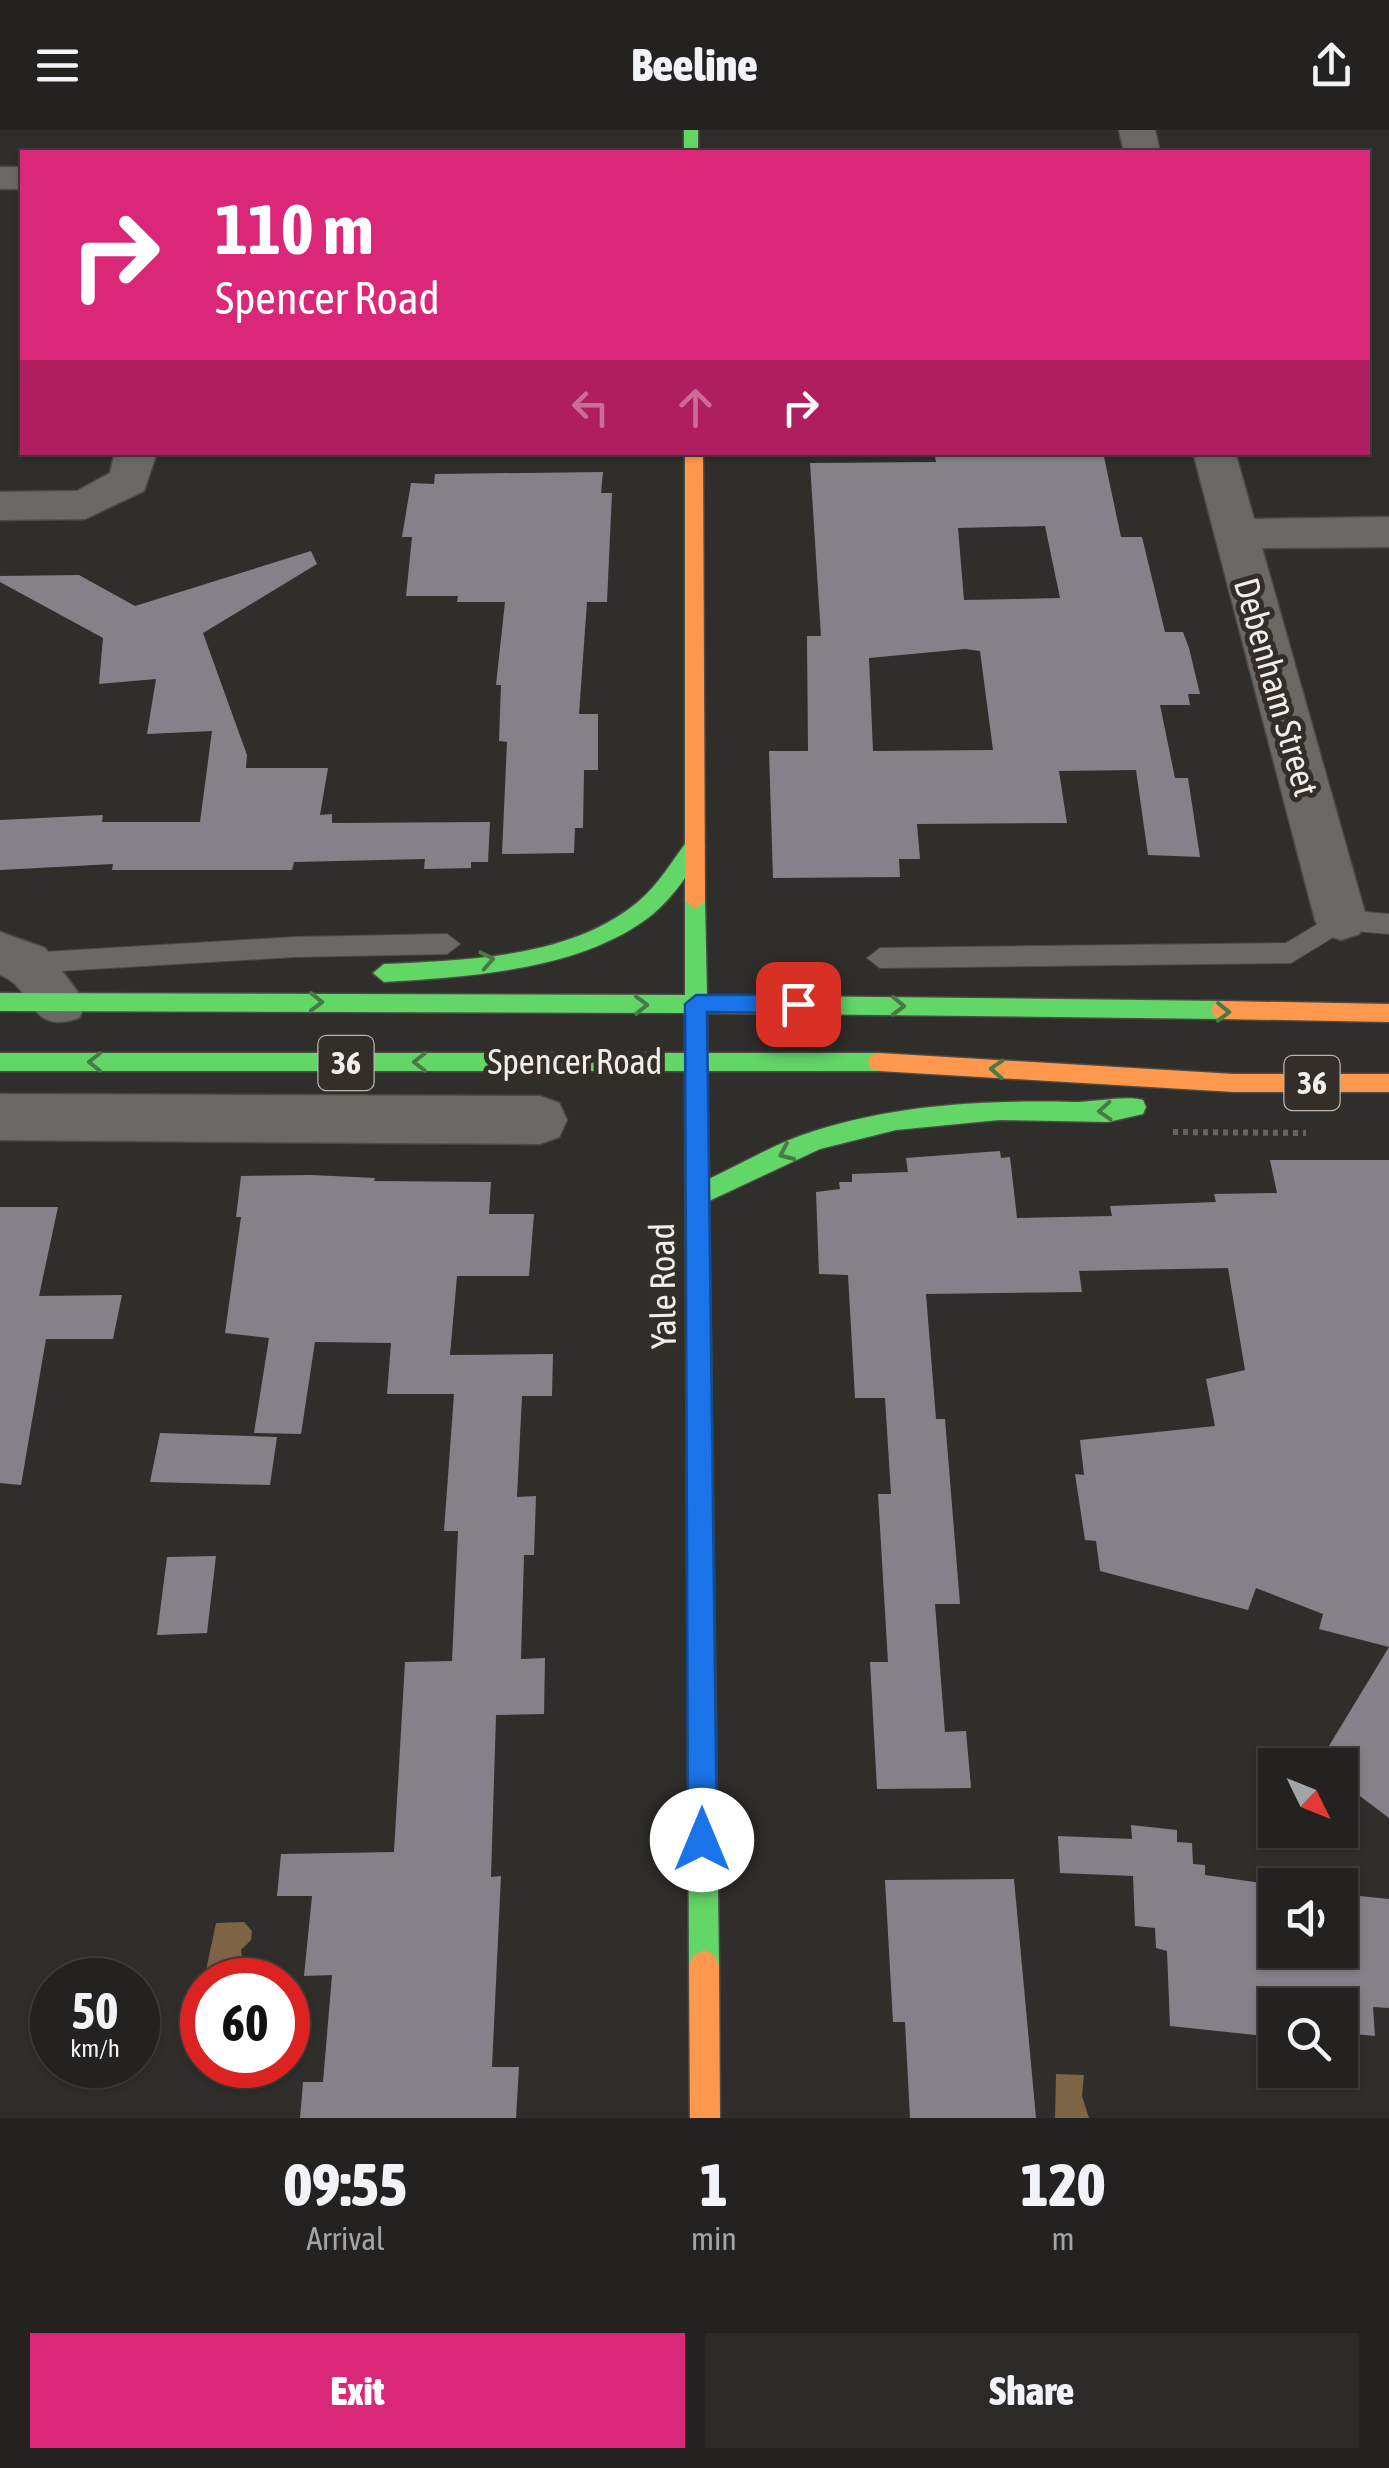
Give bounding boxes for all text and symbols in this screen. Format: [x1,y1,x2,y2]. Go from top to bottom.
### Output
icon: menu [30,38,85,93]
icon: share [1304,38,1359,93]
text: Beeline [631,39,758,91]
text: 110 m [215,189,374,269]
icon: right [50,190,180,320]
text: Spencer Road [215,272,440,324]
icon: left [563,380,618,435]
icon: ahead [668,380,723,435]
icon: right [773,380,828,435]
street label: Debenham Street [1227,573,1327,800]
one-way arrow [478,951,495,972]
pin [756,962,841,1047]
icon: arrive [771,977,826,1032]
one-way arrow [308,992,324,1013]
one-way arrow [633,994,649,1015]
one-way arrow [890,995,906,1016]
one-way arrow [1215,1001,1231,1022]
road number: 36 [318,1036,374,1090]
street label: Spencer Road [488,1041,662,1081]
one-way arrow [412,1051,428,1073]
one-way arrow [87,1052,103,1073]
road number: 36 [1284,1056,1340,1110]
one-way arrow [989,1059,1005,1080]
one-way arrow [1097,1100,1113,1121]
one-way arrow [778,1141,796,1161]
street label: Yale Road [641,1223,683,1349]
north arrow [1258,1748,1358,1848]
map controls [1258,1748,1358,2088]
position arrow [650,1788,754,1892]
button: sound [1258,1868,1358,1968]
speed limit sign: 60 [180,1958,310,2088]
text: 50 [71,1982,118,2040]
button: search [1258,1988,1358,2088]
text: km/h [70,2034,120,2062]
text: 09:55 [284,2150,407,2219]
text: 1 [700,2150,728,2219]
text: 120 [1021,2150,1105,2219]
text: Arrival [306,2220,385,2257]
text: min [691,2220,737,2257]
text: m [1051,2220,1074,2257]
button: Exit [30,2333,685,2448]
button: Share [705,2333,1359,2448]

